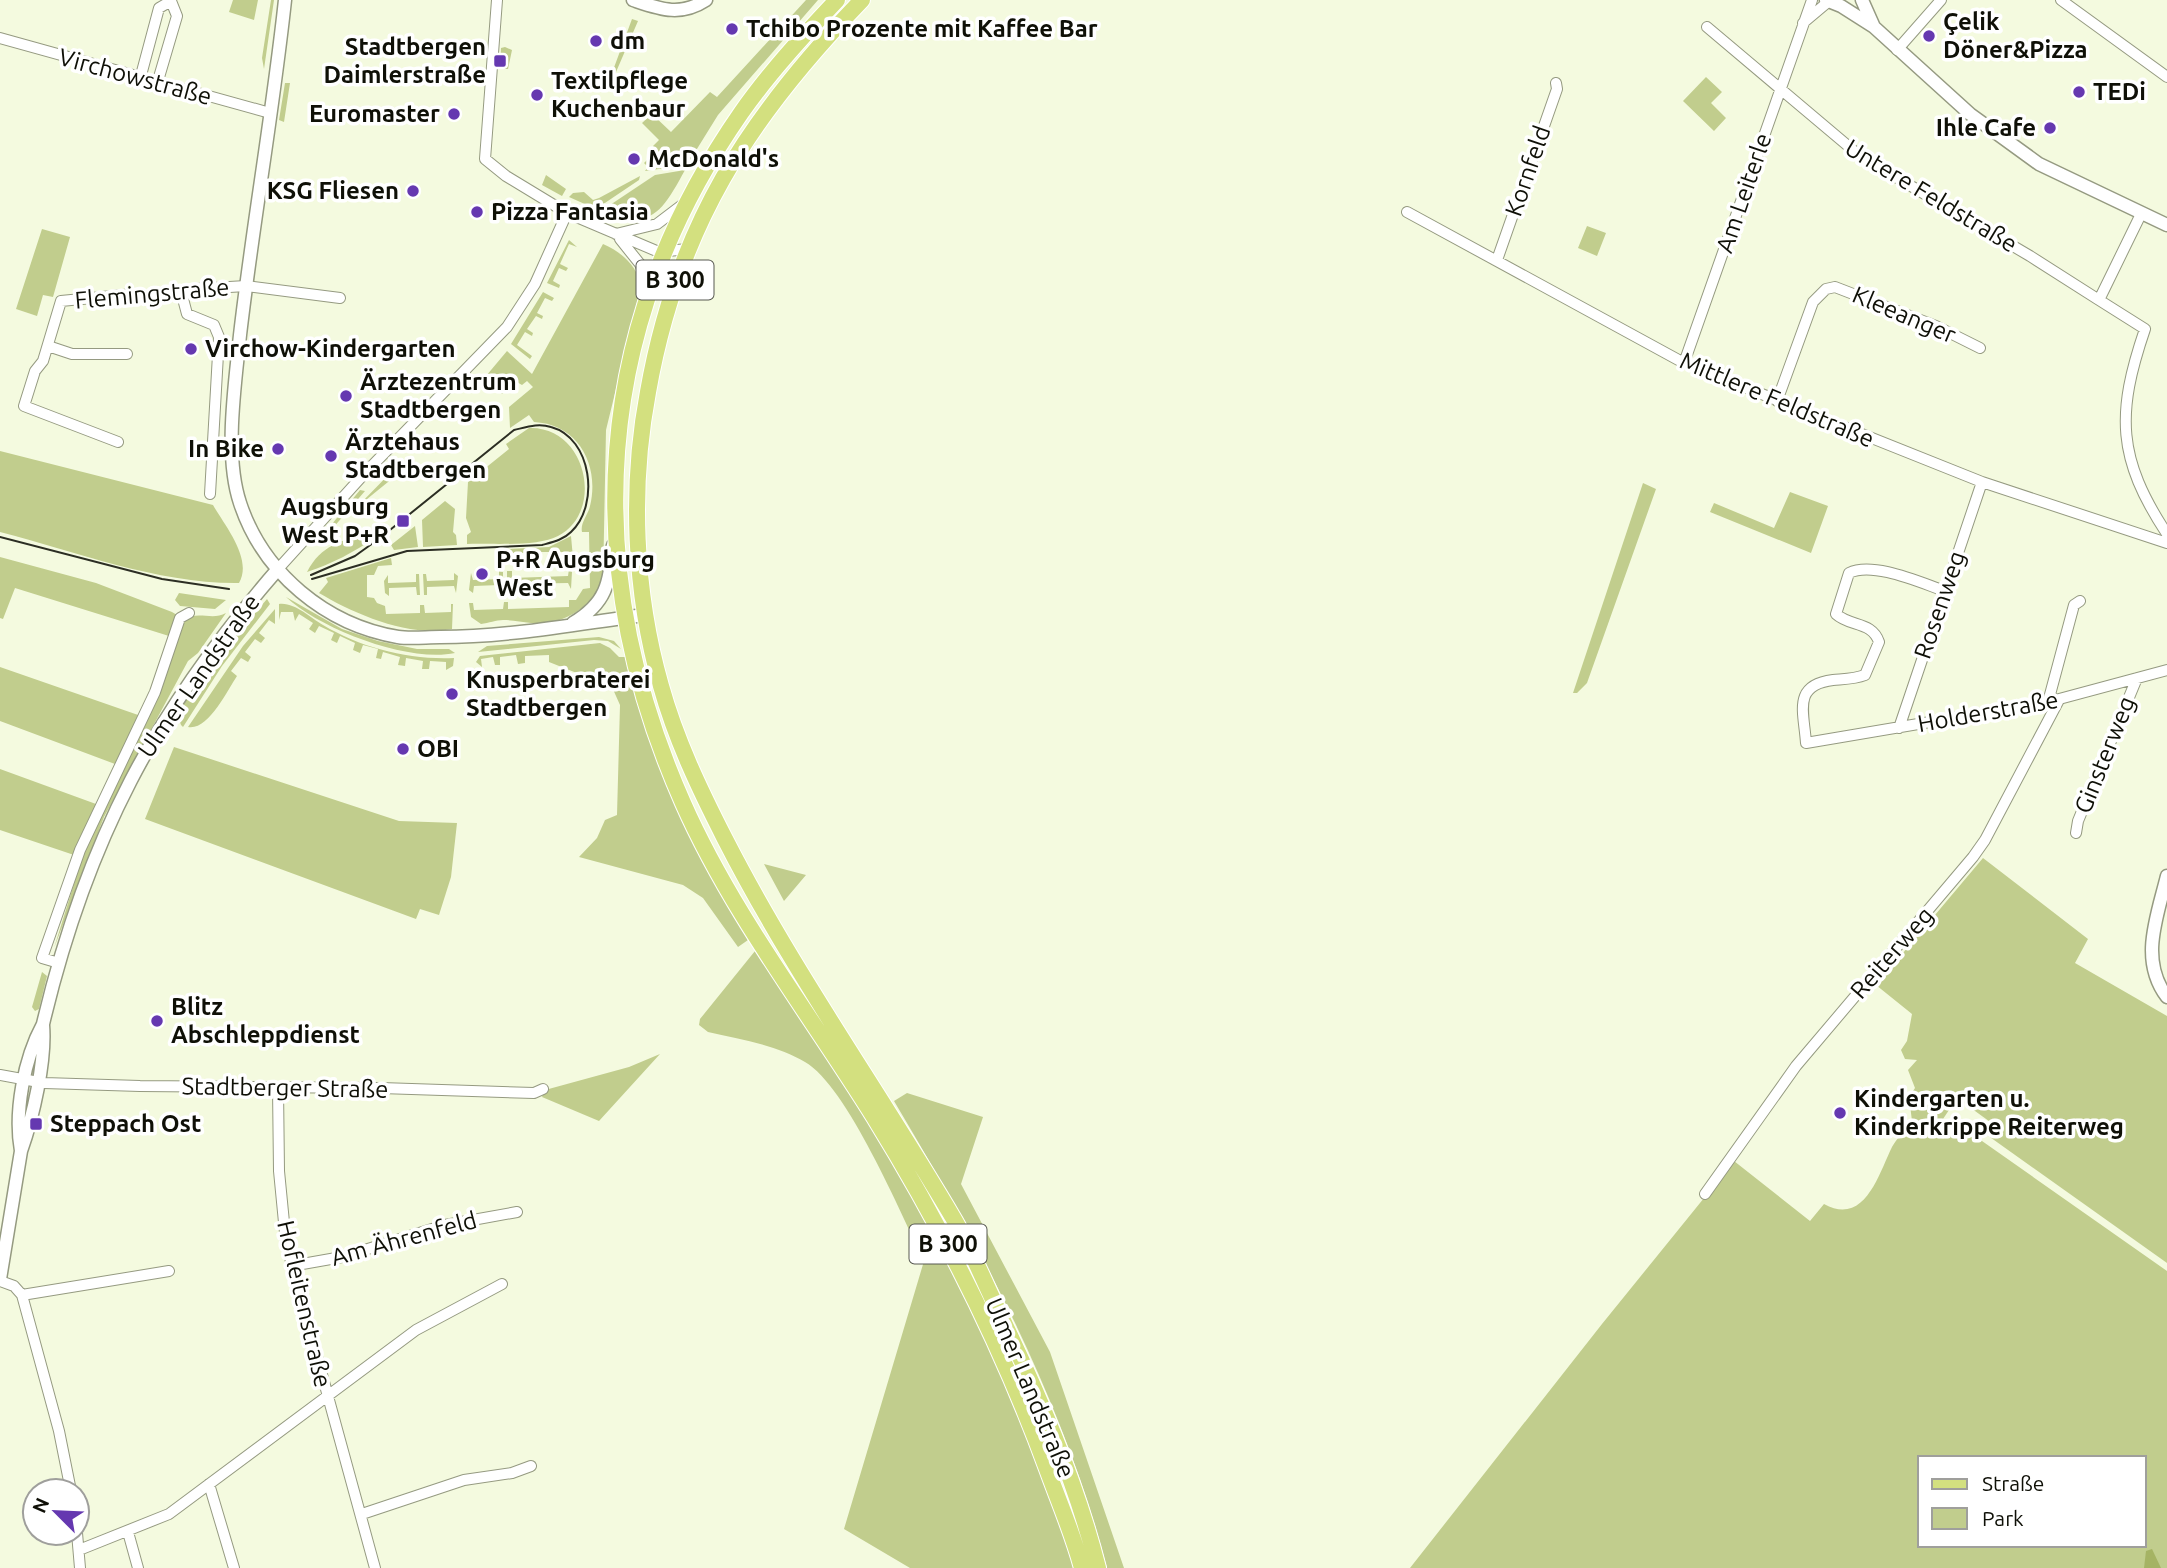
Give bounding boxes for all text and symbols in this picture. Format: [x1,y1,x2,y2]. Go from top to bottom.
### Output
place label: Çelik Döner&Pizza [1943,8,2087,63]
place label: Tchibo Prozente mit Kaffee Bar [746,15,1098,42]
marker: Tchibo Prozente mit Kaffee Bar [724,21,740,37]
place label: dm [610,27,645,54]
marker: Çelik Döner&Pizza [1921,28,1937,44]
place label: Stadtbergen Daimlerstraße [323,33,486,88]
marker: dm [588,33,604,49]
street label: Virchowstraße [56,43,215,110]
marker: Stadtbergen Daimlerstraße [492,53,508,69]
place label: Textilpflege Kuchenbaur [551,67,688,122]
place label: TEDi [2093,78,2146,105]
marker: TEDi [2071,84,2087,100]
marker: Textilpflege Kuchenbaur [529,87,545,103]
place label: Euromaster [309,100,440,127]
marker: Euromaster [446,106,462,122]
place label: Ihle Cafe [1936,114,2036,141]
marker: Ihle Cafe [2042,120,2058,136]
street label: Kornfeld [1499,122,1556,220]
street label: Am Leiterle [1711,130,1777,256]
street label: Untere Feldstraße [1840,134,2022,258]
place label: McDonald's [648,145,779,172]
marker: McDonald's [626,151,642,167]
place label: KSG Fliesen [267,177,399,204]
marker: KSG Fliesen [405,183,421,199]
place label: Pizza Fantasia [491,198,649,225]
marker: Pizza Fantasia [469,204,485,220]
road number: B 300 [636,260,714,300]
street label: Flemingstraße [73,273,230,314]
street label: Kleeanger [1848,281,1960,348]
place label: Virchow-Kindergarten [205,335,455,362]
marker: Virchow-Kindergarten [183,341,199,357]
street label: Mittlere Feldstraße [1676,346,1878,453]
place label: Ärztezentrum Stadtbergen [360,368,517,423]
marker: Ärztezentrum Stadtbergen [338,388,354,404]
place label: Ärztehaus Stadtbergen [345,428,486,483]
place label: In Bike [188,435,264,462]
marker: In Bike [270,441,286,457]
marker: Ärztehaus Stadtbergen [323,448,339,464]
place label: Augsburg West P+R [280,493,389,548]
marker: Augsburg West P+R [395,513,411,529]
place label: P+R Augsburg West [496,546,655,601]
street label: Rosenweg [1909,548,1971,662]
marker: P+R Augsburg West [474,566,490,582]
street label: Ulmer Landstraße [132,589,265,762]
place label: Knusperbraterei Stadtbergen [466,666,651,721]
marker: Knusperbraterei Stadtbergen [444,686,460,702]
street label: Holderstraße [1915,686,2060,737]
street label: Ginsterweg [2069,692,2140,817]
place label: OBI [417,735,459,762]
marker: OBI [395,741,411,757]
street label: Reiterweg [1845,902,1938,1004]
place label: Blitz Abschleppdienst [171,993,360,1048]
marker: Blitz Abschleppdienst [149,1013,165,1029]
street label: Stadtberger Straße [181,1072,389,1103]
place label: Kindergarten u. Kinderkrippe Reiterweg [1854,1085,2124,1140]
marker: Kindergarten u. Kinderkrippe Reiterweg [1832,1105,1848,1121]
place label: Steppach Ost [50,1110,201,1137]
marker: Steppach Ost [28,1116,44,1132]
street label: Am Ährenfeld [328,1206,480,1271]
street label: Hofleitenstraße [272,1218,337,1390]
road number: B 300 [909,1224,986,1264]
street label: Ulmer Landstraße [980,1294,1081,1482]
legend [1918,1456,2146,1547]
text: Straße [1982,1471,2044,1495]
north arrow [21,1477,91,1547]
text: N [28,1494,53,1516]
text: Park [1982,1506,2024,1530]

